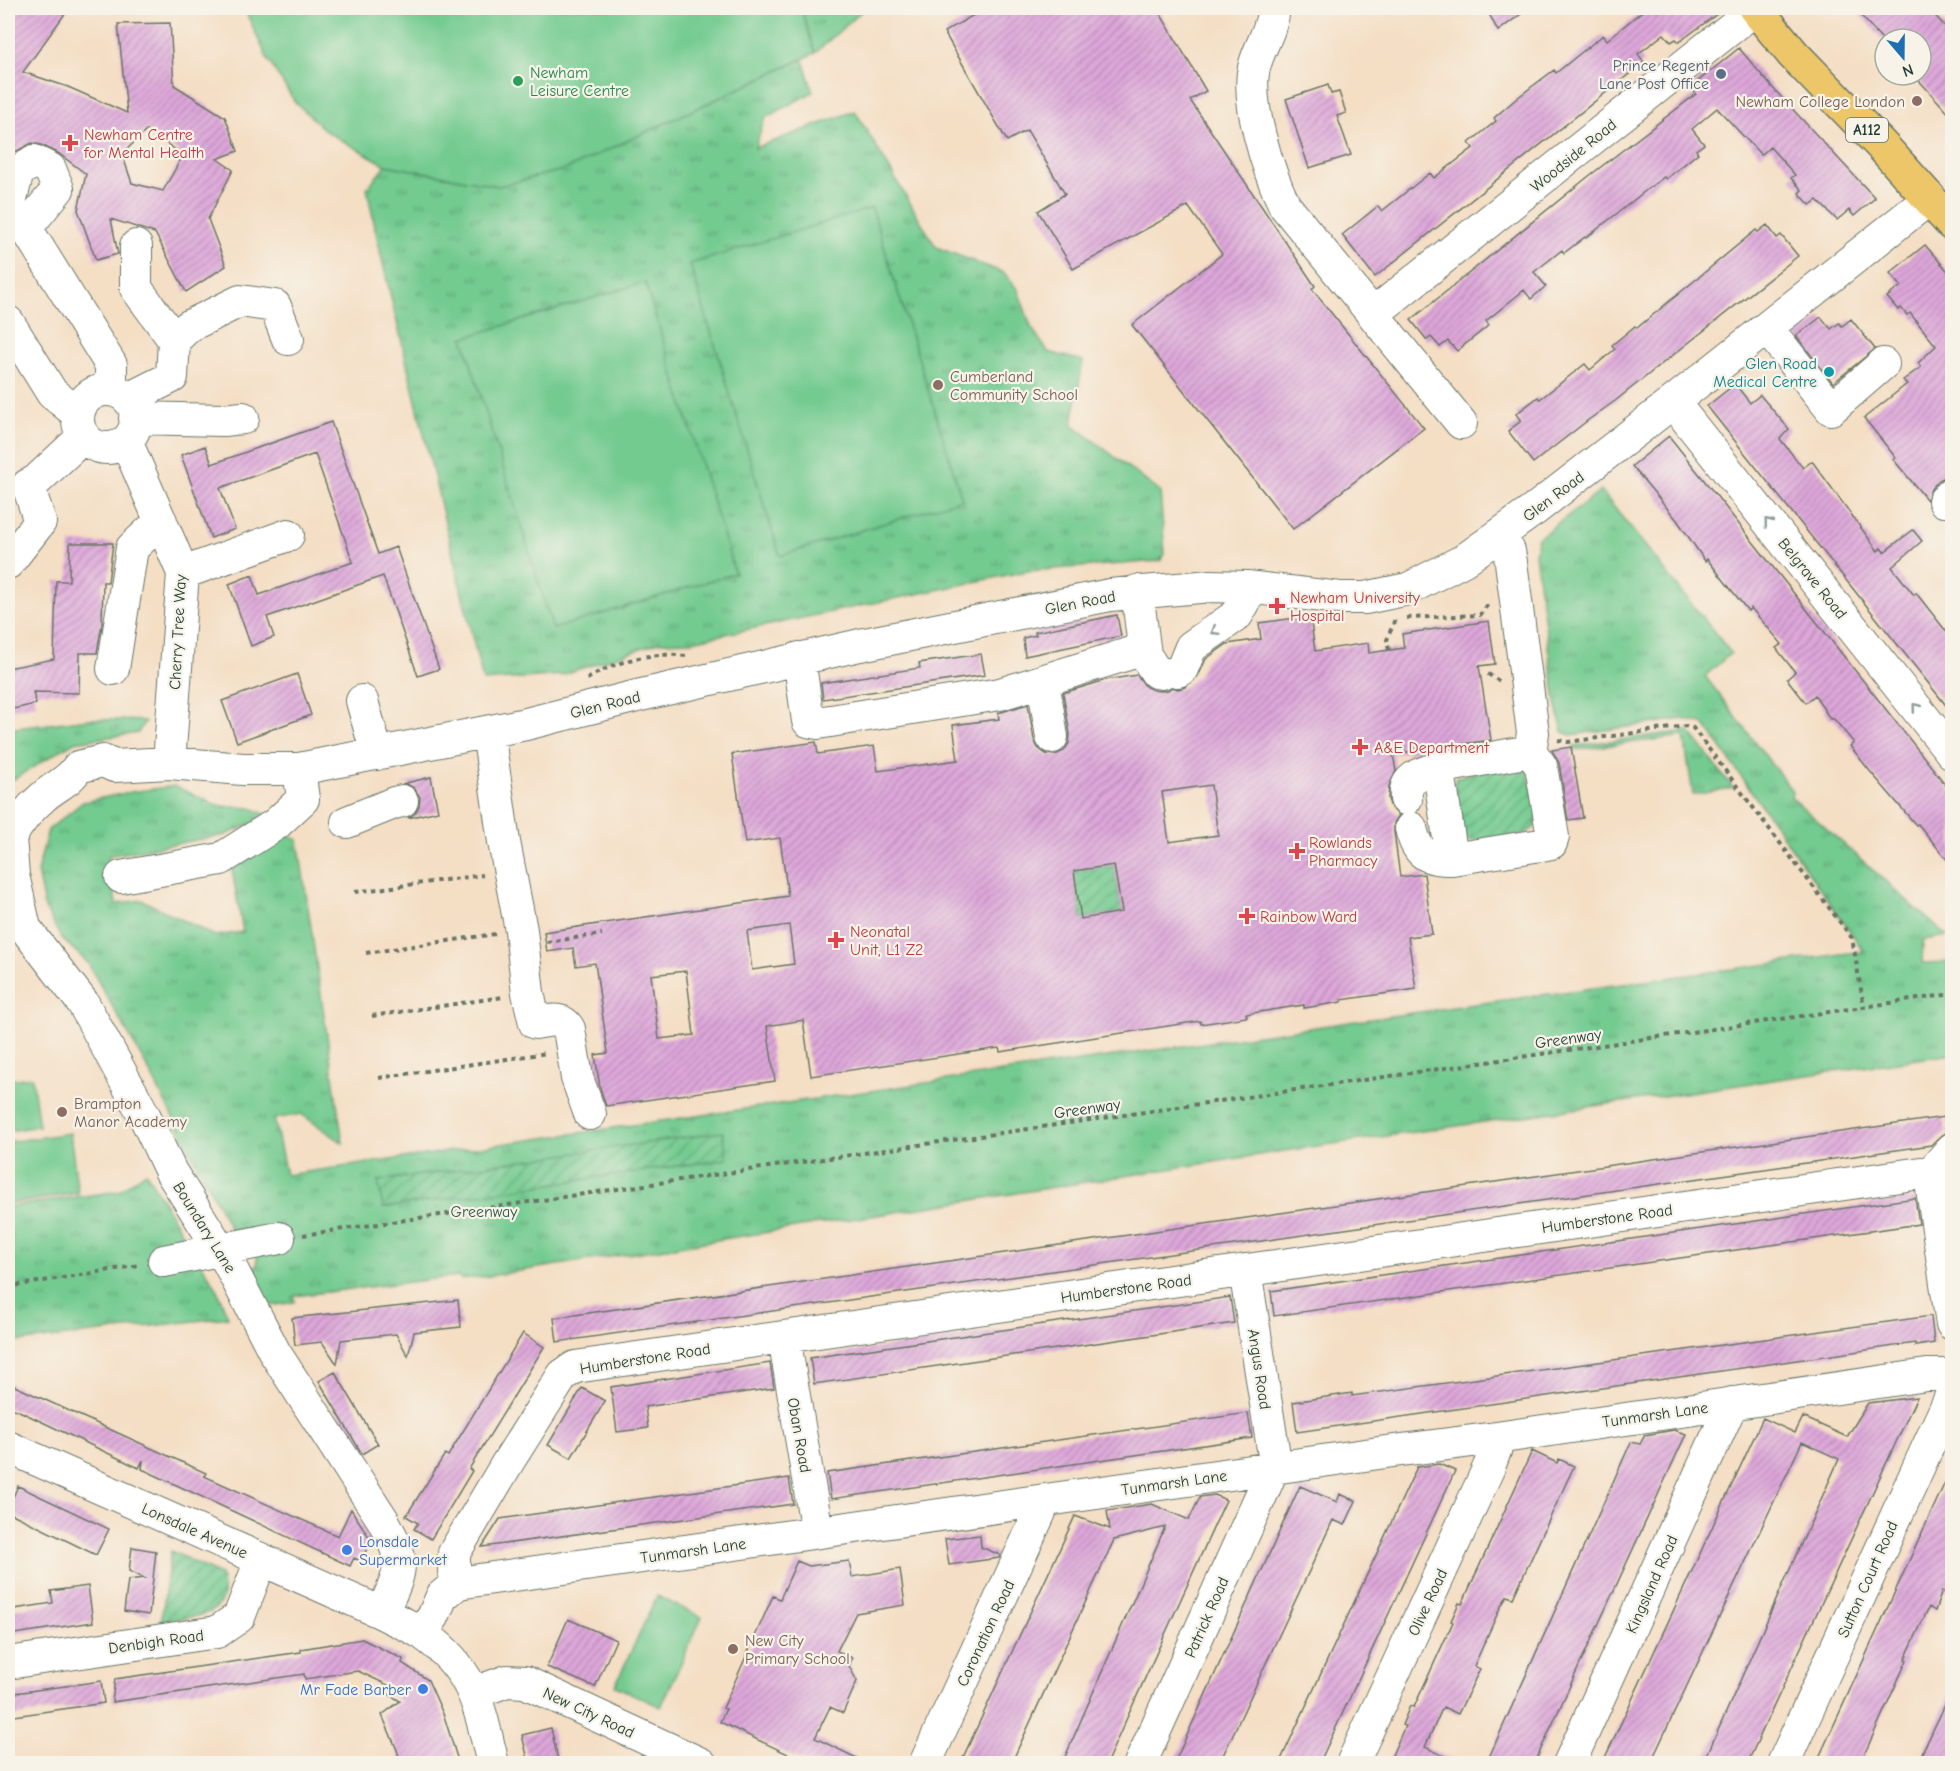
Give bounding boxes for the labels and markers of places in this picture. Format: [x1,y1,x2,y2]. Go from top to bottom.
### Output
place label: Prince Regent Lane Post Office [1599,57,1709,93]
place label: Newham Leisure Centre [530,64,629,100]
marker: Prince Regent Lane Post Office [1714,67,1728,81]
marker: Newham Leisure Centre [511,74,525,88]
place label: Newham College London [1735,93,1905,111]
marker: Newham College London [1910,94,1924,108]
place label: Newham Centre for Mental Health [83,126,204,162]
marker: Newham Centre for Mental Health [61,134,79,152]
place label: Glen Road Medical Centre [1713,355,1817,391]
marker: Glen Road Medical Centre [1822,365,1836,379]
place label: Cumberland Community School [950,368,1078,404]
marker: Cumberland Community School [931,378,945,392]
place label: Newham University Hospital [1290,589,1421,625]
marker: Newham University Hospital [1268,597,1286,615]
marker: A&E Department [1351,738,1369,756]
place label: A&E Department [1374,739,1489,757]
place label: Rowlands Pharmacy [1309,834,1378,870]
marker: Rowlands Pharmacy [1290,844,1304,858]
marker: Rainbow Ward [1238,907,1256,925]
place label: Rainbow Ward [1260,908,1357,926]
place label: Neonatal Unit, L1 Z2 [850,923,923,959]
marker: Neonatal Unit, L1 Z2 [827,931,845,949]
place label: Brampton Manor Academy [74,1095,188,1131]
marker: Brampton Manor Academy [55,1105,69,1119]
place label: Lonsdale Supermarket [359,1533,447,1569]
marker: Lonsdale Supermarket [340,1543,354,1557]
place label: New City Primary School [745,1632,850,1668]
marker: New City Primary School [726,1642,740,1656]
place label: Mr Fade Barber [300,1681,412,1699]
marker: Mr Fade Barber [416,1682,430,1696]

